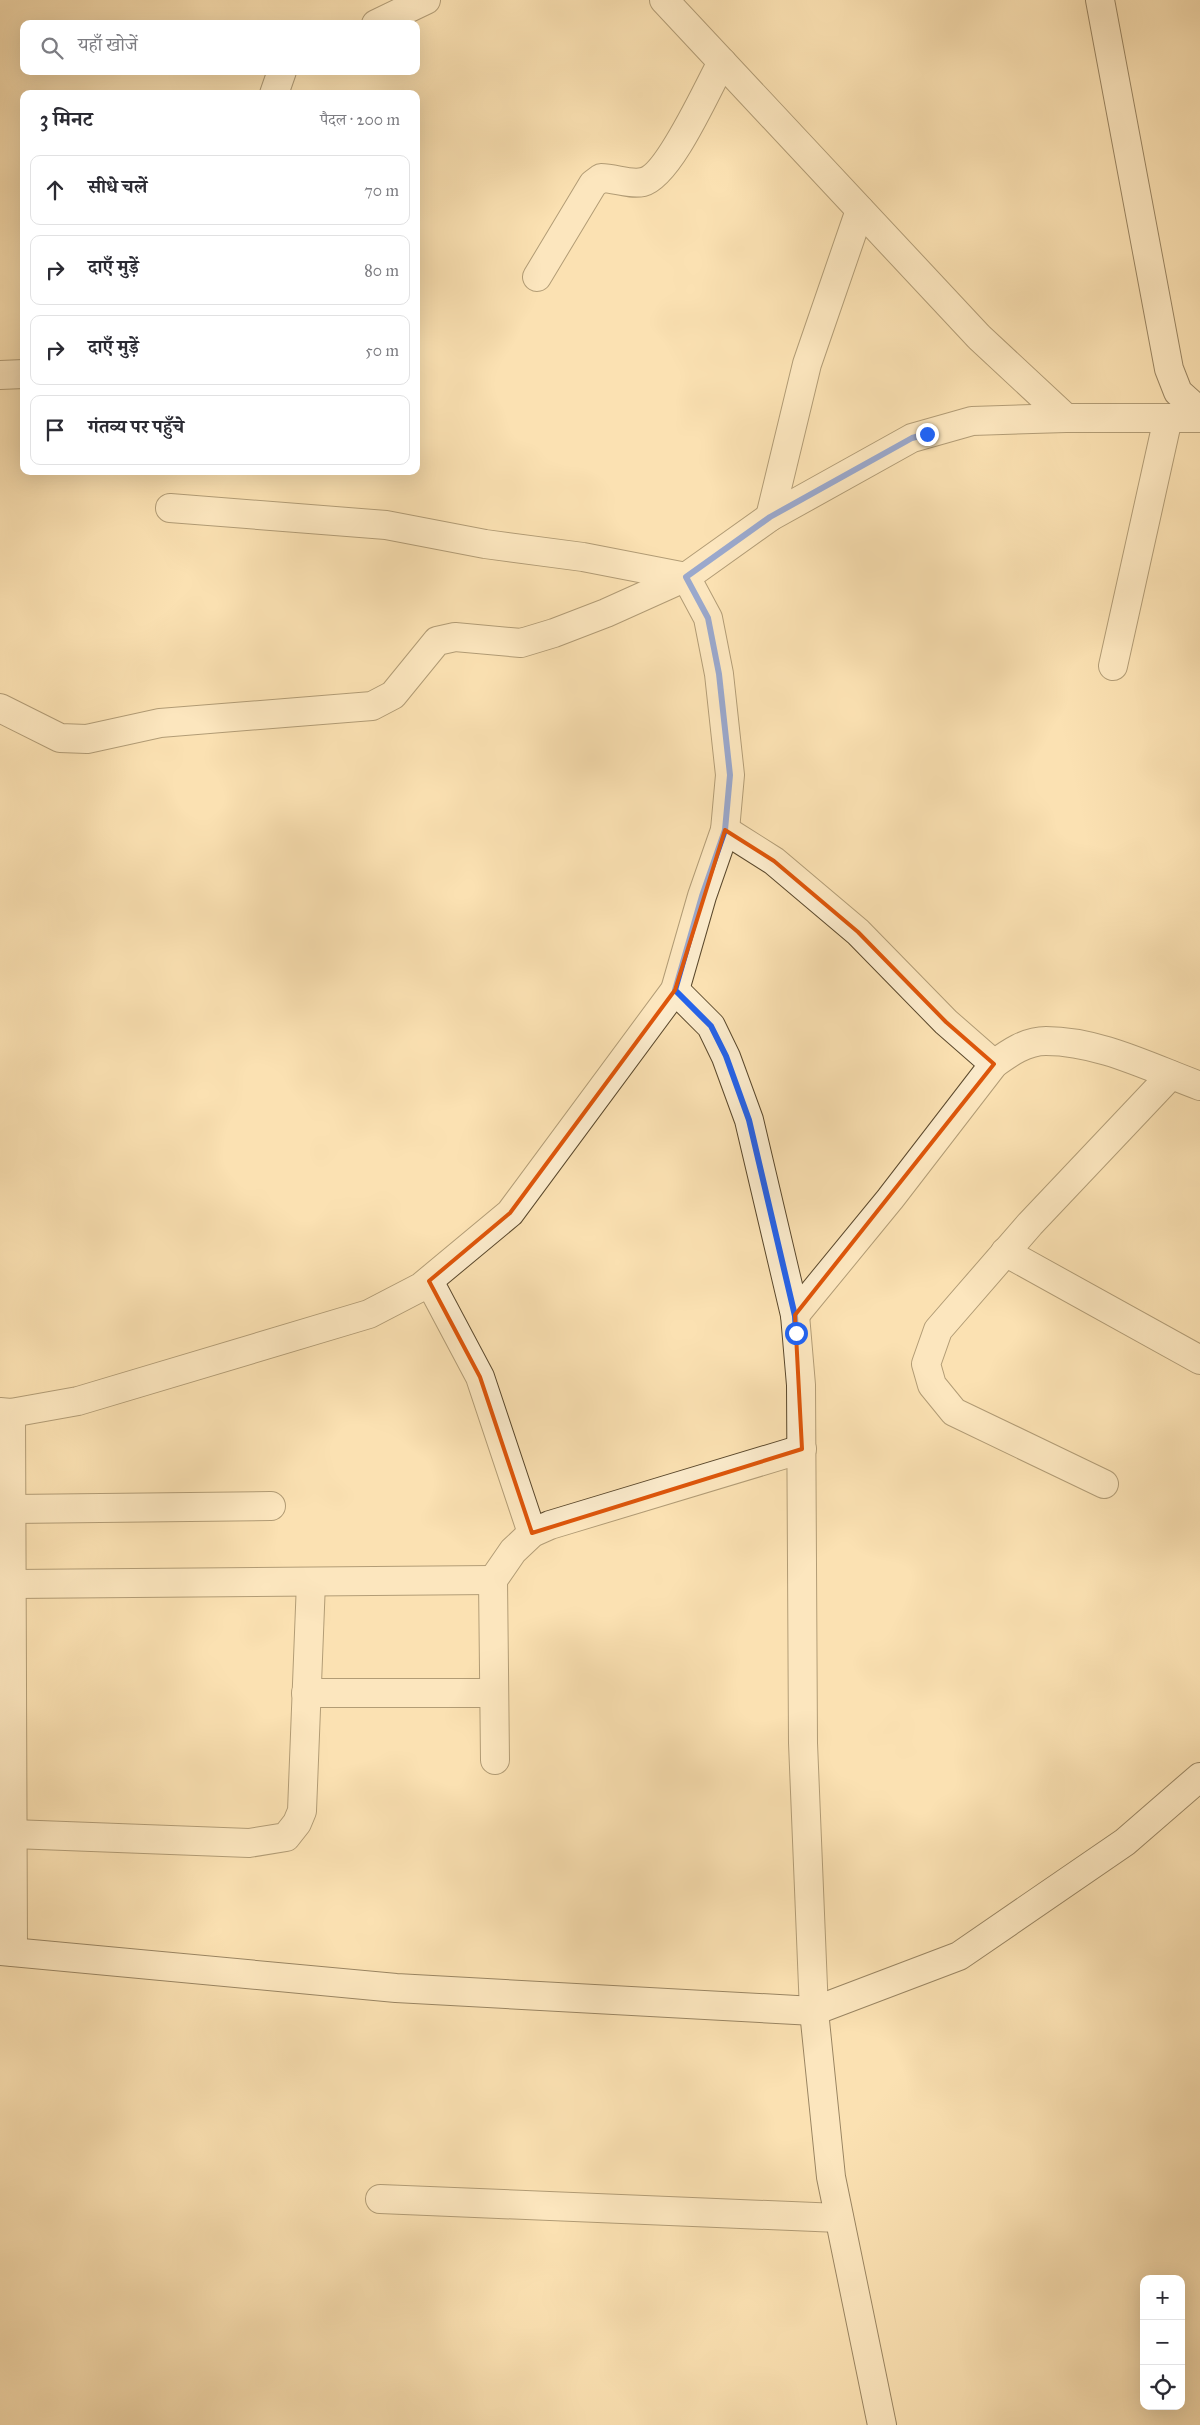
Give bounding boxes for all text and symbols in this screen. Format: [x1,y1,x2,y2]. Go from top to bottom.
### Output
search box [20,20,420,75]
text: यहाँ खोजें [78,33,138,56]
icon: search [38,34,66,62]
text: 3 मिनट [40,106,93,132]
text: पैदल · 200 m [320,110,400,129]
text: सीधे चलें [88,175,147,198]
icon: ahead [41,176,69,204]
text: 70 m [364,181,399,200]
text: दाएँ मुड़ें [88,255,139,278]
icon: right [41,256,69,284]
text: 80 m [364,261,399,280]
text: दाएँ मुड़ें [88,335,139,358]
icon: right [41,336,69,364]
text: 50 m [365,341,399,360]
text: गंतव्य पर पहुँचे [88,415,184,438]
icon: arrive [41,416,69,444]
route end [916,423,939,446]
route start [785,1322,808,1345]
map controls [1140,2275,1185,2410]
button: + [1140,2275,1185,2320]
button: − [1140,2320,1185,2365]
button: locate [1140,2365,1185,2410]

